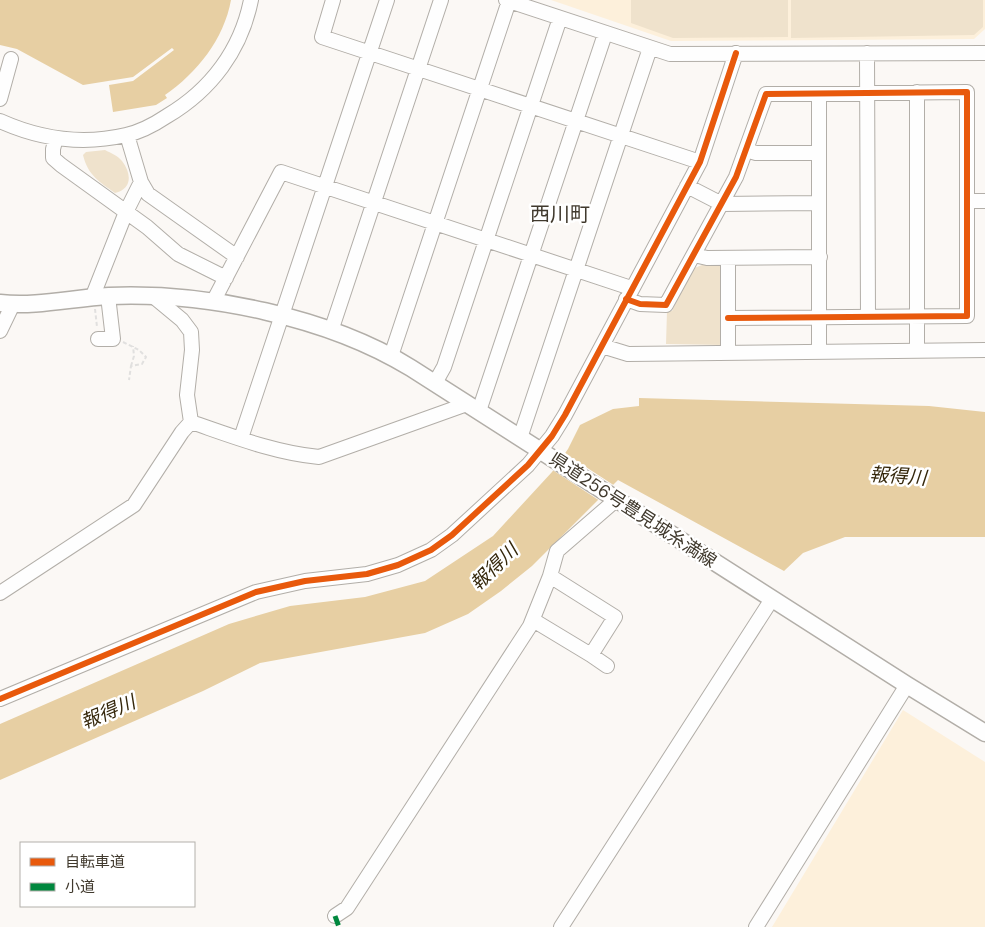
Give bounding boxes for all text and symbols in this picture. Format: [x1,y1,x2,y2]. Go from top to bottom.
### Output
district label: 西川町 [530,201,590,227]
street label: 県道256号豊見城糸満線 [545,447,721,573]
water label: 報得川 [869,462,929,491]
water label: 報得川 [465,537,525,596]
water label: 報得川 [77,689,141,735]
legend [20,842,195,907]
text: 自転車道 [65,852,125,872]
text: 小道 [65,877,95,897]

